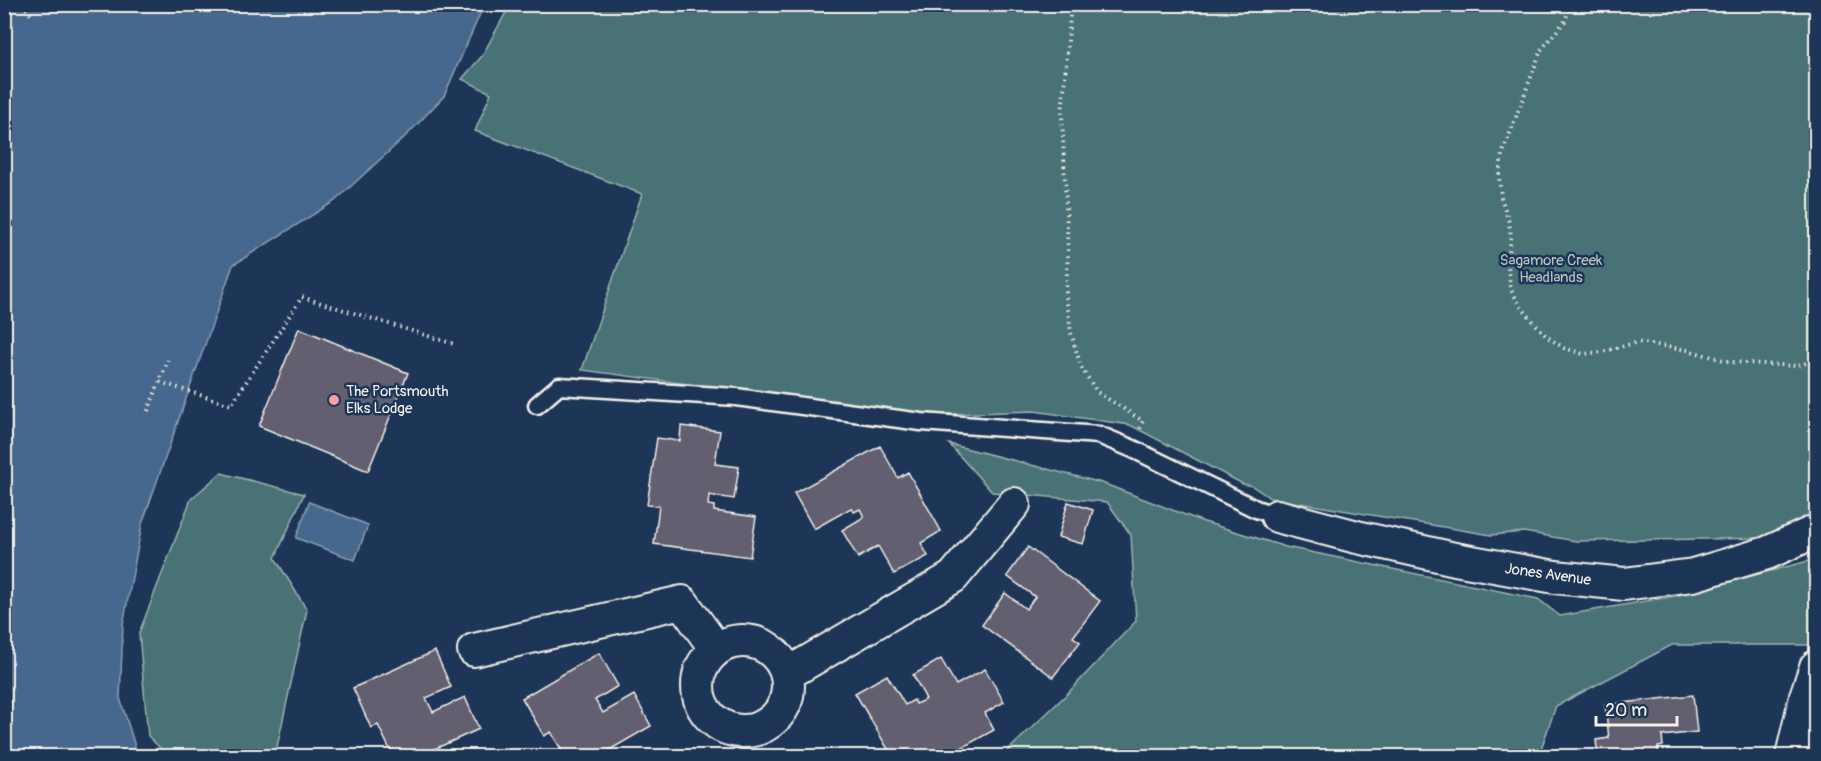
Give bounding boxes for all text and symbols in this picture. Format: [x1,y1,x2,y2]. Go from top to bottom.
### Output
park label: Sagamore Creek Headlands [1500,251,1603,287]
place label: The Portsmouth Elks Lodge [346,382,448,418]
marker: The Portsmouth Elks Lodge [327,393,341,407]
street label: Jones Avenue [1504,559,1593,590]
scale bar [1596,689,1677,727]
text: 20 m [1605,699,1647,722]

